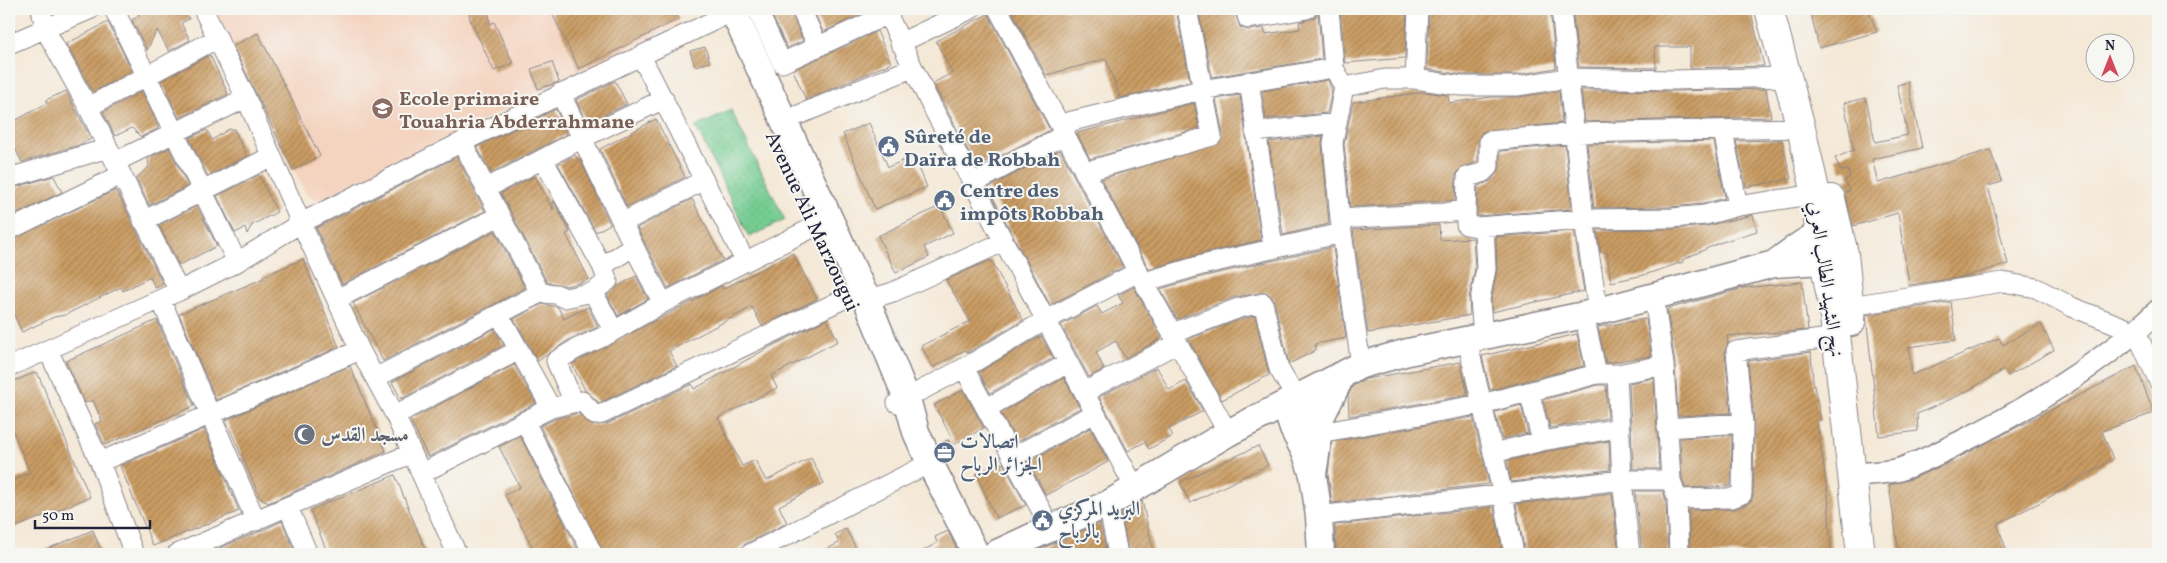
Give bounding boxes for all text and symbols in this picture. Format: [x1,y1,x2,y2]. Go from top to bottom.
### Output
north arrow [2084,32,2134,82]
text: N [2105,37,2115,56]
place label: Ecole primaire Touahria Abderrahmane [399,86,634,137]
school or university icon: Ecole primaire Touahria Abderrahmane [371,97,395,121]
place label: Sûreté de Daïra de Robbah [904,124,1060,175]
street label: Avenue Ali Marzougui [757,127,865,317]
public building icon: Sûreté de Daïra de Robbah [876,135,900,159]
place label: Centre des impôts Robbah [960,178,1104,229]
public building icon: Centre des impôts Robbah [932,189,956,213]
street label: نهج الشهيد الطالب العربي [1798,199,1850,359]
mosque icon: مسجد القدس [293,422,317,446]
place label: مسجد القدس [321,422,409,450]
place label: اتصالات الجزائر الرباح [960,429,1042,483]
office icon: اتصالات الجزائر الرباح [932,440,956,464]
place label: البريد المركزي بالرباح [1058,496,1140,550]
scale bar [35,498,150,530]
text: 50 m [42,506,74,527]
public building icon: البريد المركزي بالرباح [1030,508,1054,532]

